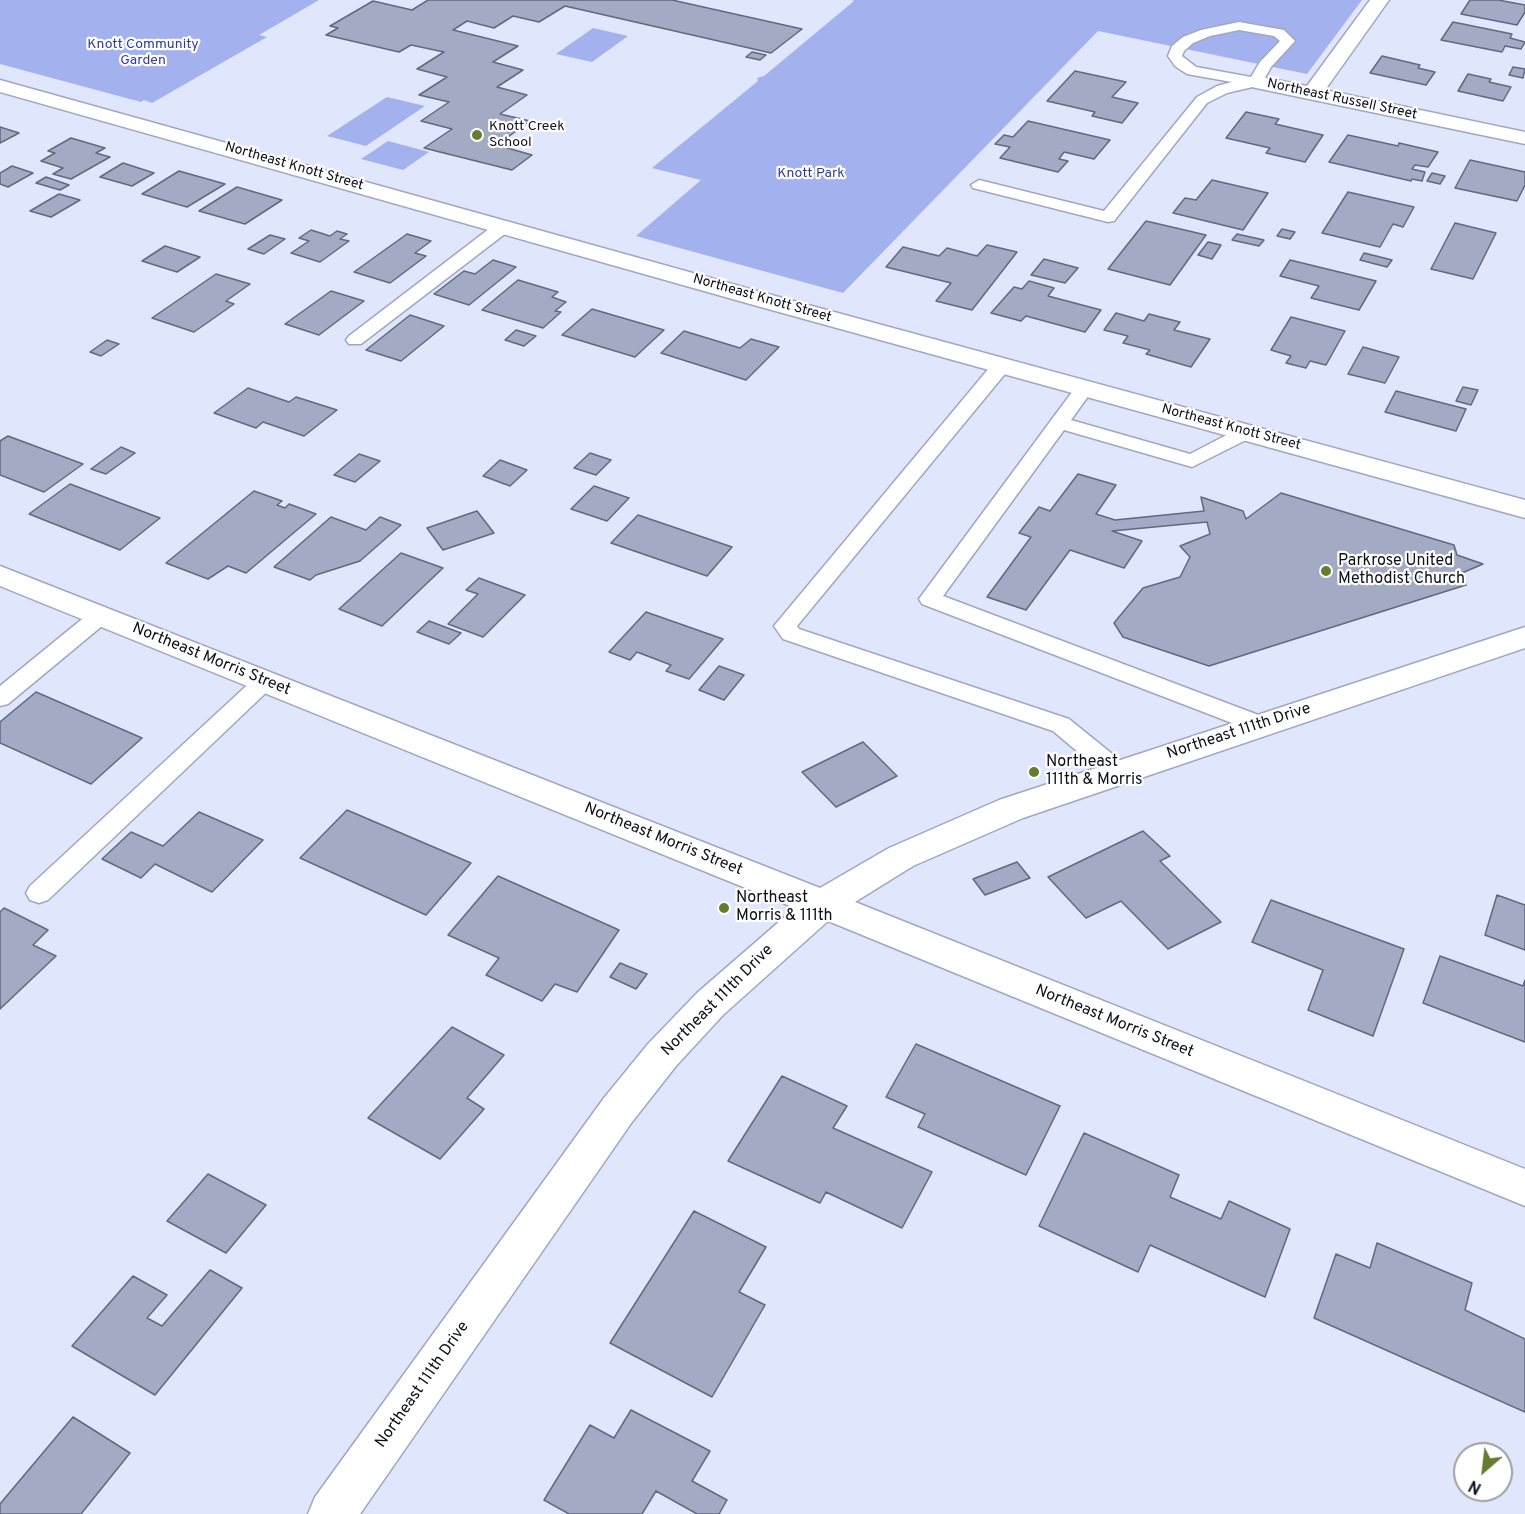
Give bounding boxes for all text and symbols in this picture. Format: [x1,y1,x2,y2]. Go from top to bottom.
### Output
park label: Knott Community Garden [87,37,199,70]
street label: Northeast Russell Street [1265,76,1419,124]
place label: Knott Creek School [489,119,565,152]
marker: Knott Creek School [470,128,484,142]
street label: Northeast Knott Street [223,139,365,195]
park label: Knott Park [777,166,845,182]
street label: Northeast Knott Street [691,271,833,327]
street label: Northeast Knott Street [1160,401,1302,455]
place label: Parkrose United Methodist Church [1338,552,1465,590]
marker: Parkrose United Methodist Church [1319,564,1333,578]
street label: Northeast Morris Street [129,619,293,701]
street label: Northeast 111th Drive [1165,700,1313,764]
place label: Northeast 111th & Morris [1046,753,1143,791]
marker: Northeast 111th & Morris [1027,765,1041,779]
street label: Northeast Morris Street [581,799,745,881]
place label: Northeast Morris & 111th [736,889,833,927]
marker: Northeast Morris & 111th [717,901,731,915]
street label: Northeast 111th Drive [658,941,778,1061]
street label: Northeast Morris Street [1032,981,1196,1063]
street label: Northeast 111th Drive [372,1318,474,1452]
north arrow [1453,1442,1513,1502]
text: N [1466,1475,1485,1498]

